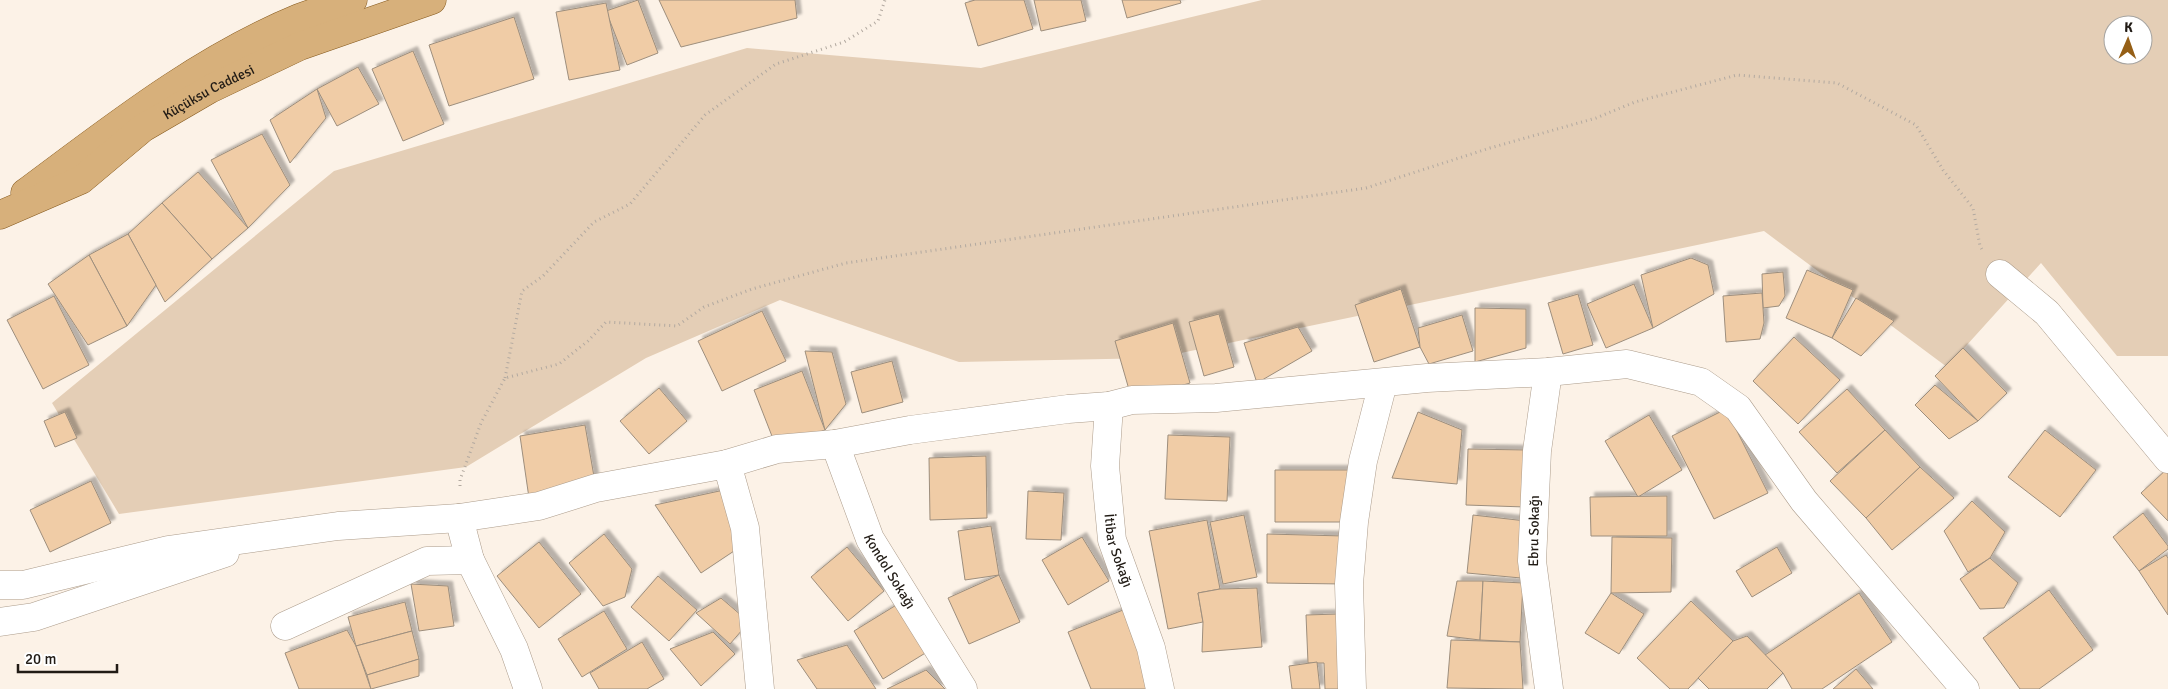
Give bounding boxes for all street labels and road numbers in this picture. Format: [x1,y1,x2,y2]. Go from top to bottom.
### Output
street label: Küçüksu Caddesi [160,61,257,123]
street label: Ebru Sokağı [1525,495,1543,567]
street label: İtibar Sokağı [1101,513,1137,589]
street label: Kondol Sokağı [860,531,920,612]

